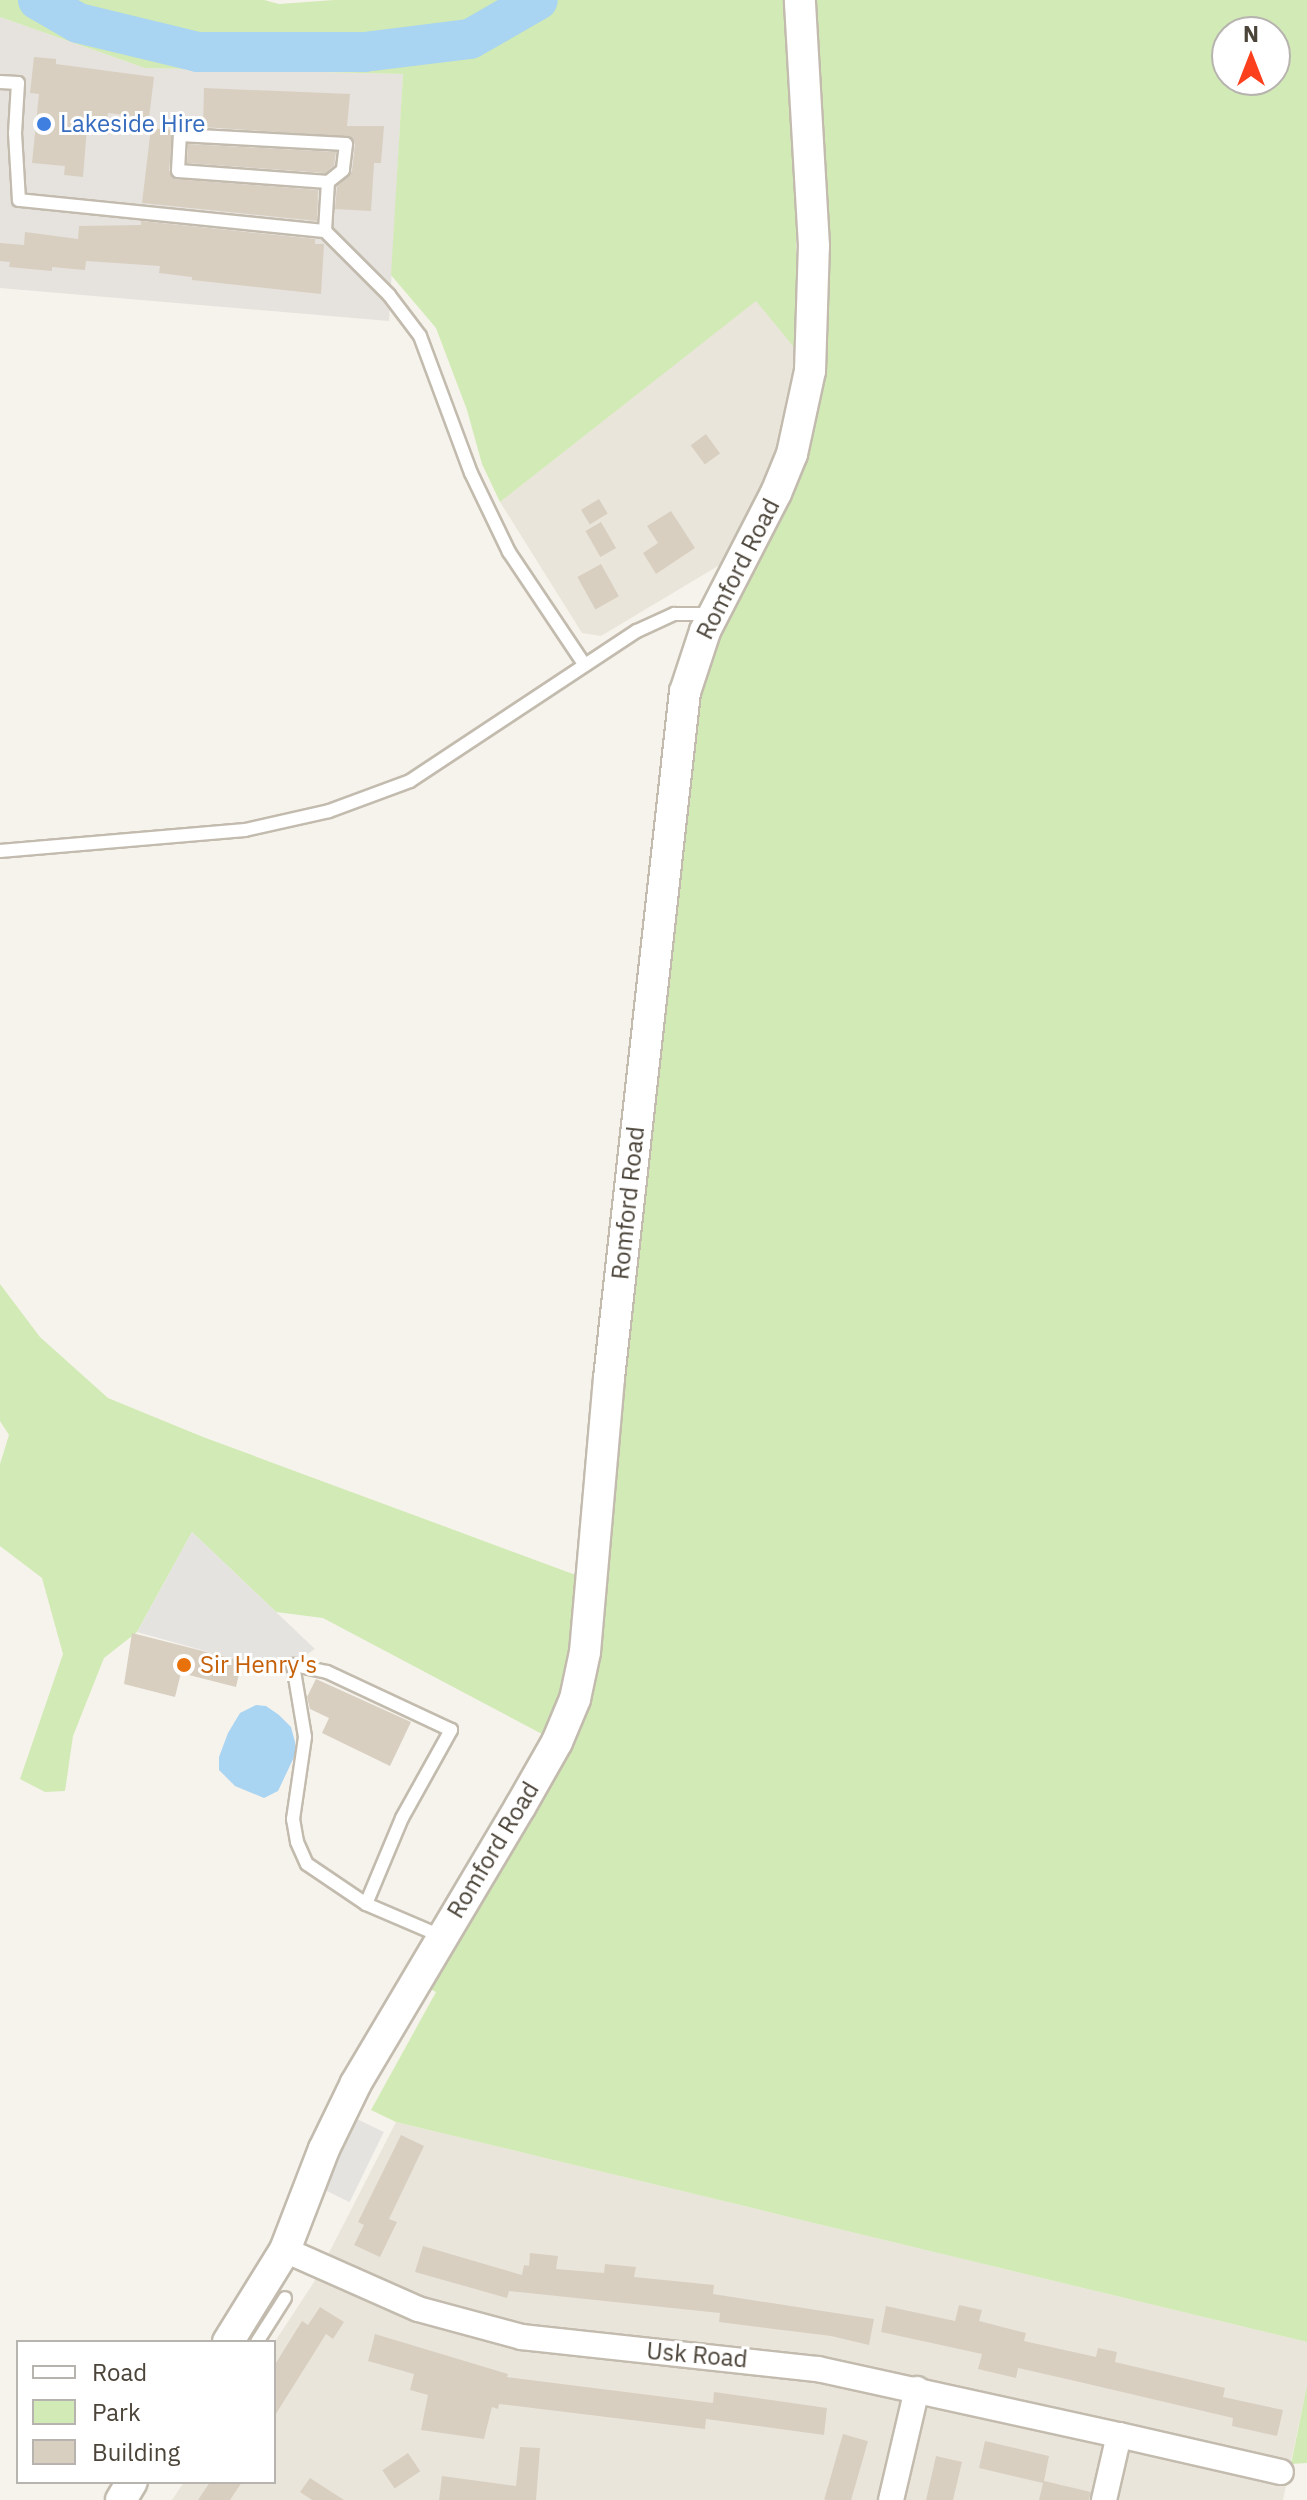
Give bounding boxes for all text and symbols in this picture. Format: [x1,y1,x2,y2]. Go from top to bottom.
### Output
north arrow [1211,16,1291,96]
text: N [1243,19,1259,48]
place label: Lakeside Hire [60,110,206,138]
marker: Lakeside Hire [35,115,53,133]
street label: Romford Road [690,494,786,644]
street label: Romford Road [606,1125,650,1281]
place label: Sir Henry's [200,1651,317,1679]
marker: Sir Henry's [175,1656,193,1674]
street label: Romford Road [441,1777,545,1923]
street label: Usk Road [645,2336,749,2374]
legend [16,2340,276,2484]
text: Road [92,2356,147,2388]
text: Park [92,2396,141,2428]
text: Building [92,2436,180,2468]

